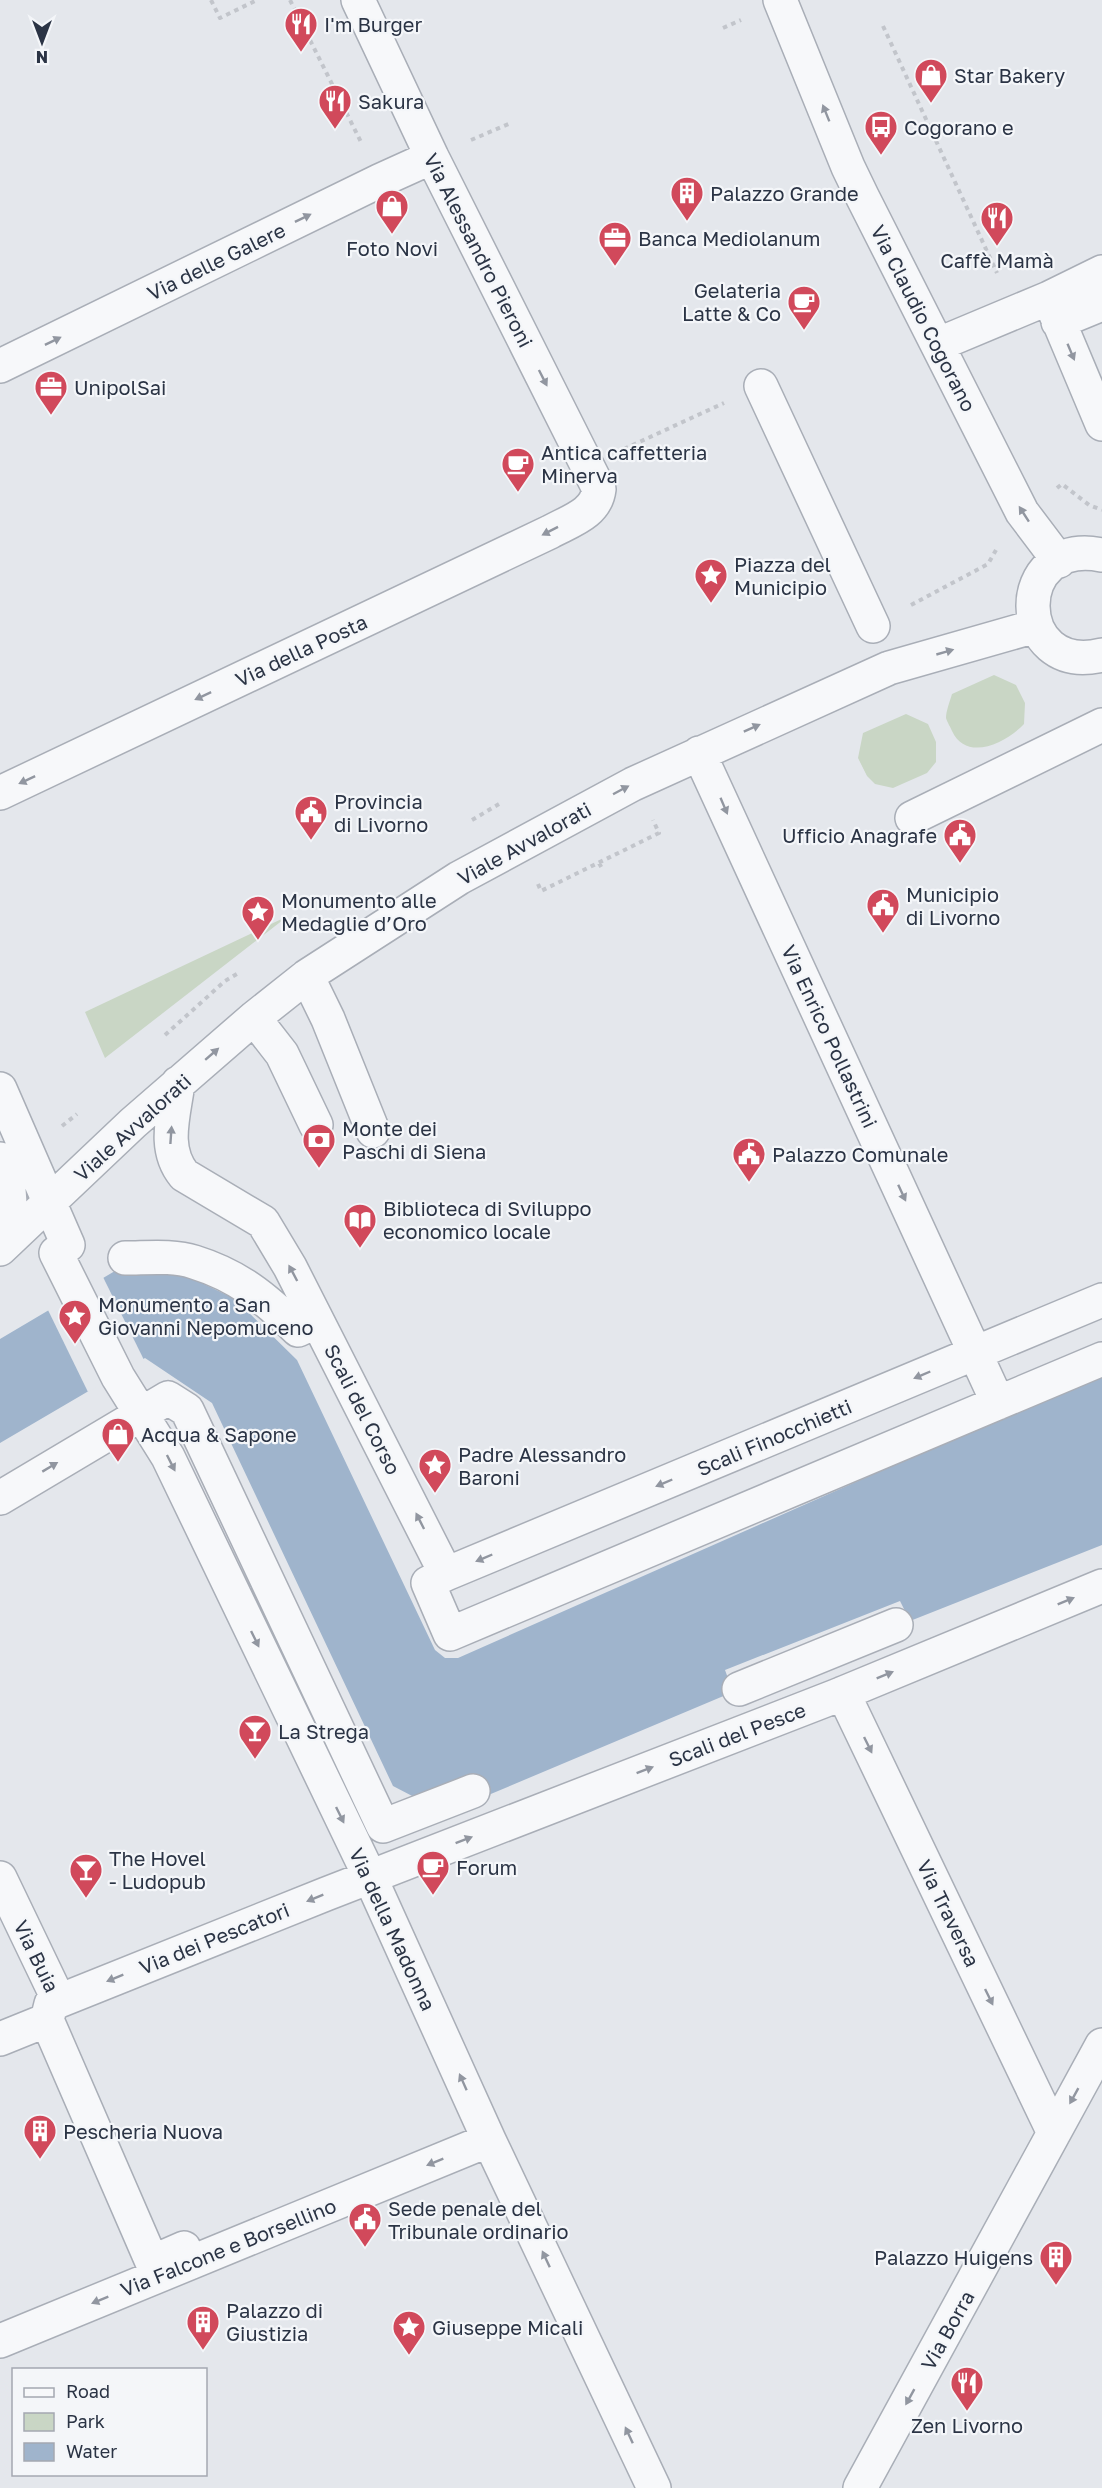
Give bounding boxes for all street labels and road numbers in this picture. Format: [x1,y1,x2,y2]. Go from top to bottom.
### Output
street label: Via Alessandro Pieroni [420,149,538,351]
street label: Via delle Galere [143,217,289,305]
street label: Via Claudio Cogorano [866,221,982,415]
street label: Via della Posta [231,609,371,691]
street label: Viale Avvalorati [453,796,595,890]
street label: Via Enrico Pollastrini [777,941,883,1131]
street label: Viale Avvalorati [69,1068,195,1186]
street label: Scali del Corso [320,1340,406,1478]
street label: Scali Finocchietti [693,1394,855,1480]
street label: Scali del Pesce [665,1697,809,1771]
street label: Via della Madonna [345,1844,441,2014]
street label: Via Traversa [913,1855,985,1971]
street label: Via dei Pescatori [136,1897,292,1979]
street label: Via Buia [9,1916,65,1996]
street label: Via Falcone e Borsellino [117,2193,339,2301]
street label: Via Borra [915,2286,979,2374]

